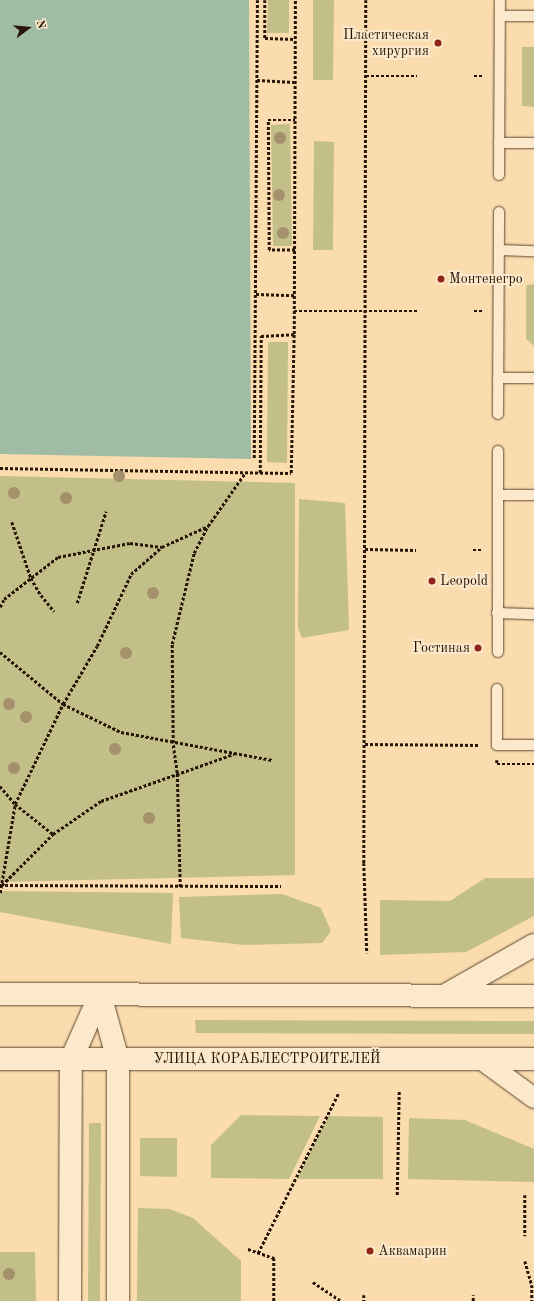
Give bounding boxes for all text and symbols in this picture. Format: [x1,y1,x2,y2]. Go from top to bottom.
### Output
north arrow [8,8,48,48]
text: N [34,19,46,30]
place label: Пластическая хирургия [343,27,429,60]
marker: Пластическая хирургия [432,37,444,49]
place label: Монтенегро [449,271,523,287]
marker: Монтенегро [436,274,446,284]
place label: Leopold [440,573,488,589]
marker: Leopold [427,576,437,586]
place label: Гостиная [413,640,470,656]
marker: Гостиная [473,643,483,653]
street label: УЛИЦА КОРАБЛЕСТРОИТЕЛЕЙ [153,1051,381,1067]
place label: Аквамарин [378,1243,447,1259]
marker: Аквамарин [365,1246,375,1256]

